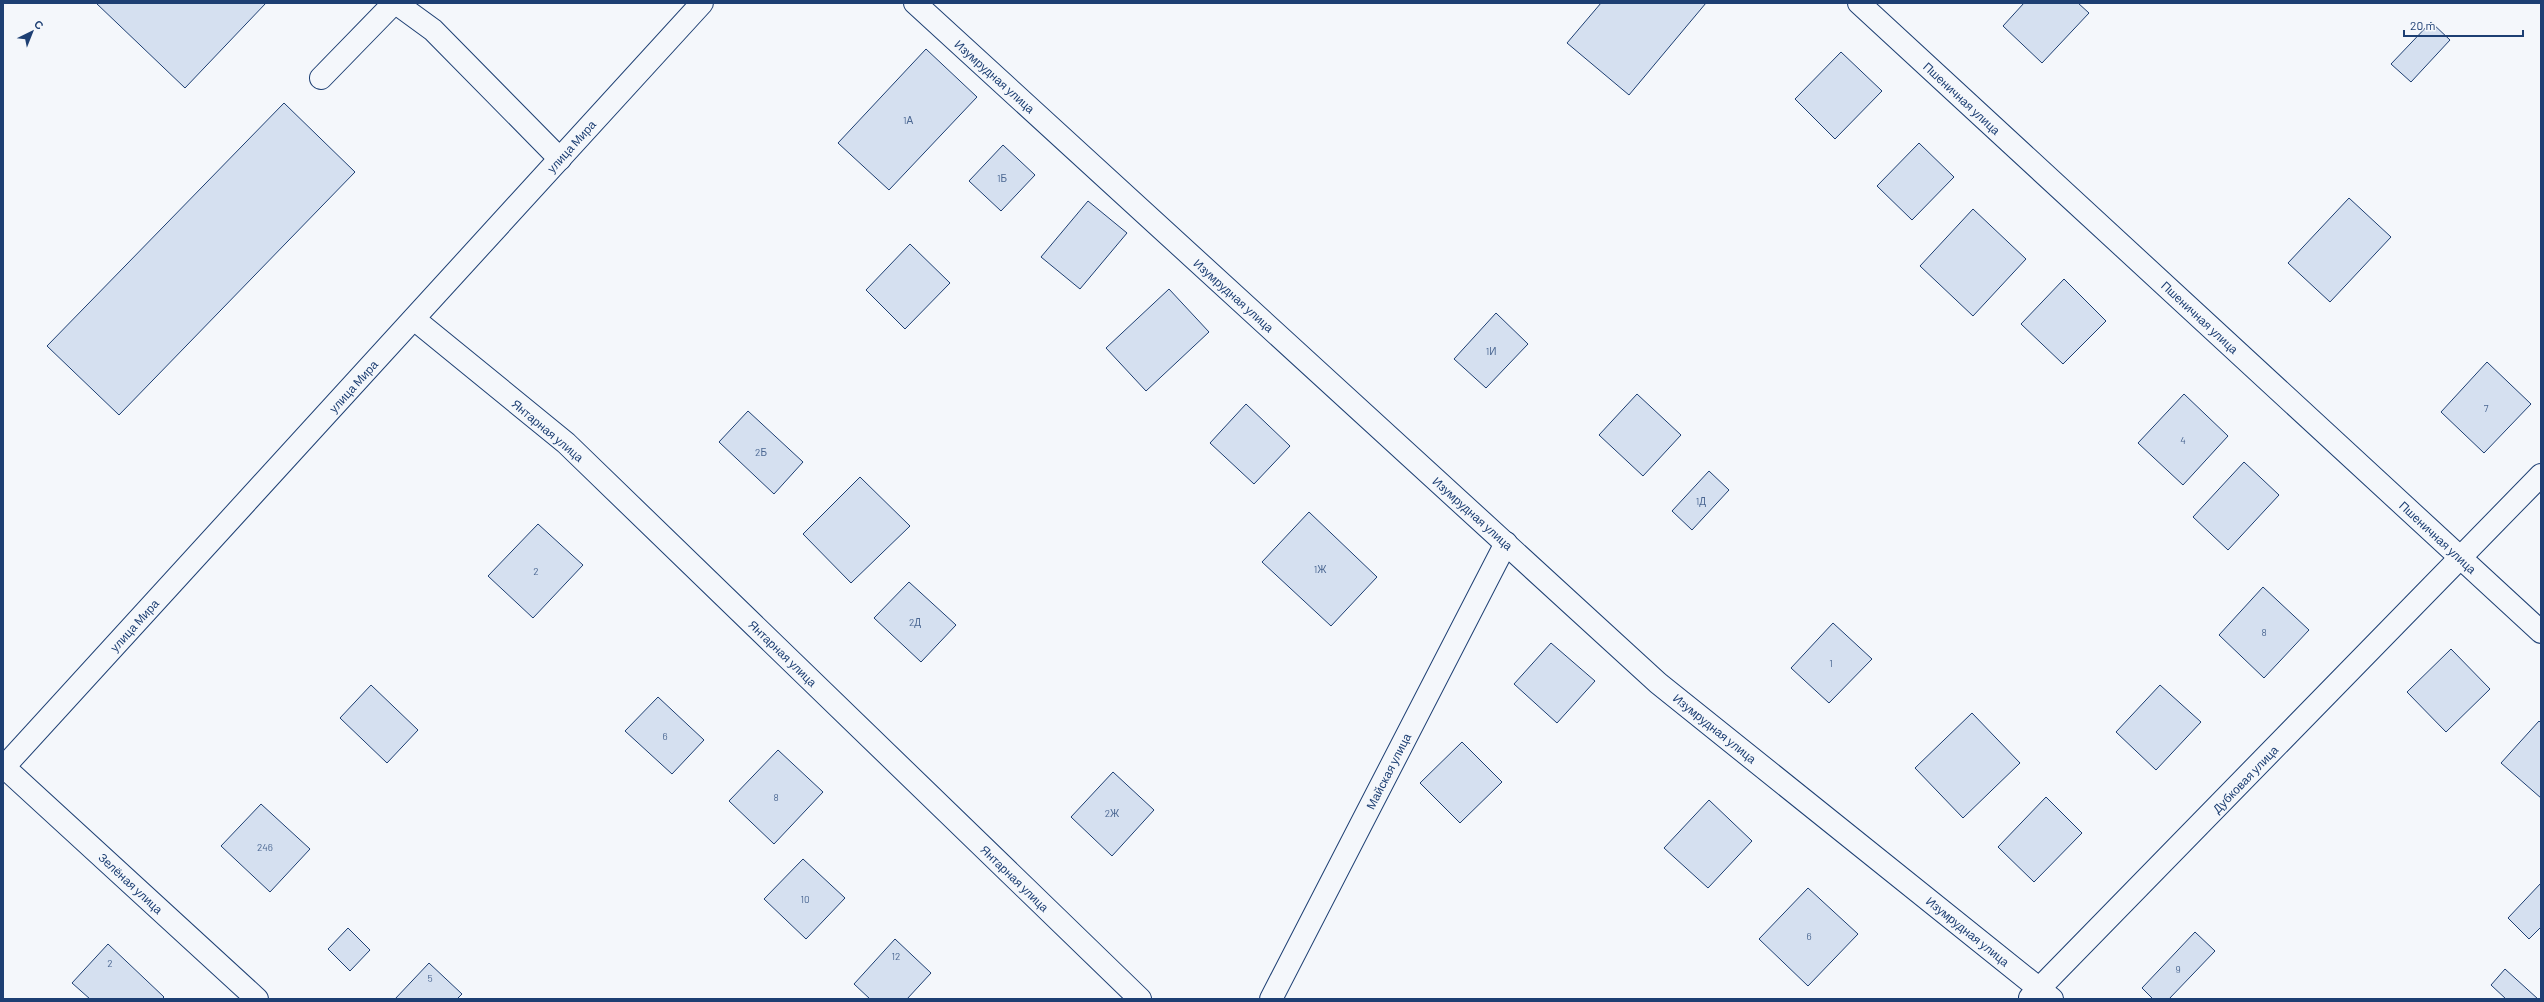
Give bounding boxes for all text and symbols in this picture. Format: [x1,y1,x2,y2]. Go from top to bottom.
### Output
north arrow [12,12,52,52]
scale bar [2404,12,2523,38]
text: С [32,17,47,32]
text: 20 m [2410,18,2436,32]
street label: Изумрудная улица [952,37,1038,116]
street label: Пшеничная улица [1920,59,2003,138]
house number: 1А [903,114,913,126]
street label: улица Мира [544,117,599,176]
house number: 1Б [997,172,1007,184]
street label: Изумрудная улица [1191,256,1277,335]
street label: Пшеничная улица [2158,278,2241,357]
house number: 1И [1486,345,1496,357]
street label: улица Мира [326,357,381,416]
street label: Янтарная улица [509,396,587,465]
house number: 7 [2484,402,2489,414]
house number: 4 [2180,434,2186,446]
house number: 2Б [755,446,767,458]
street label: Изумрудная улица [1430,474,1516,553]
house number: 1Д [1696,495,1706,507]
street label: Пшеничная улица [2396,498,2479,577]
house number: 1Ж [1314,563,1327,575]
house number: 2 [533,565,539,577]
street label: улица Мира [107,596,162,655]
house number: 2Д [909,616,921,628]
street label: Янтарная улица [745,617,820,690]
house number: 8 [2261,626,2267,638]
house number: 1 [1829,657,1833,669]
street label: Изумрудная улица [1670,690,1759,767]
house number: 6 [662,730,668,742]
street label: Майская улица [1363,730,1414,812]
street label: Дубковая улица [2209,742,2282,816]
house number: 8 [773,791,779,803]
house number: 2Ж [1105,807,1120,819]
house number: 246 [257,841,273,853]
street label: Янтарная улица [977,842,1052,915]
street label: Зелёная улица [95,850,166,917]
house number: 10 [800,893,810,905]
street label: Изумрудная улица [1923,893,2012,970]
house number: 6 [1806,930,1812,942]
house number: 12 [892,950,900,962]
house number: 2 [107,957,113,969]
house number: 9 [2175,963,2181,975]
house number: 5 [427,972,433,984]

